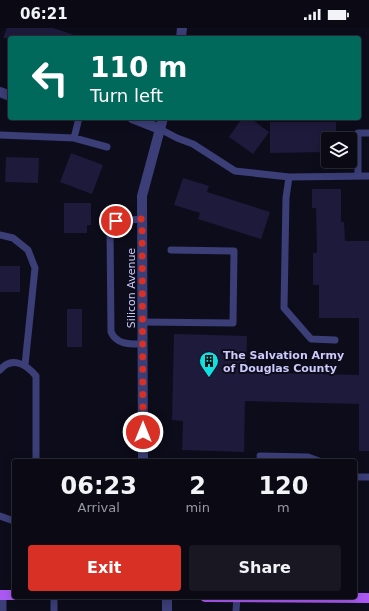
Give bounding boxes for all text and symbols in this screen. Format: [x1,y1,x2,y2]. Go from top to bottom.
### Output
text: 06:21 [20,5,68,23]
text: 110 m [90,51,187,84]
icon: left [24,52,76,104]
text: Turn left [90,85,163,106]
map controls [321,132,357,168]
button: layers [321,132,357,168]
pin [99,204,133,238]
icon: arrive [105,210,127,232]
street label: Silicon Avenue [125,248,138,328]
place label: The Salvation Army of Douglas County [223,349,344,375]
building icon: The Salvation Army of Douglas County [198,350,220,378]
position arrow [122,411,164,453]
text: 06:23 [60,472,137,500]
text: 2 [189,472,206,500]
text: 120 [258,472,308,500]
text: Arrival [78,500,120,515]
text: min [185,500,210,515]
text: m [277,500,290,515]
button: Exit [28,545,181,591]
button: Share [189,545,341,591]

